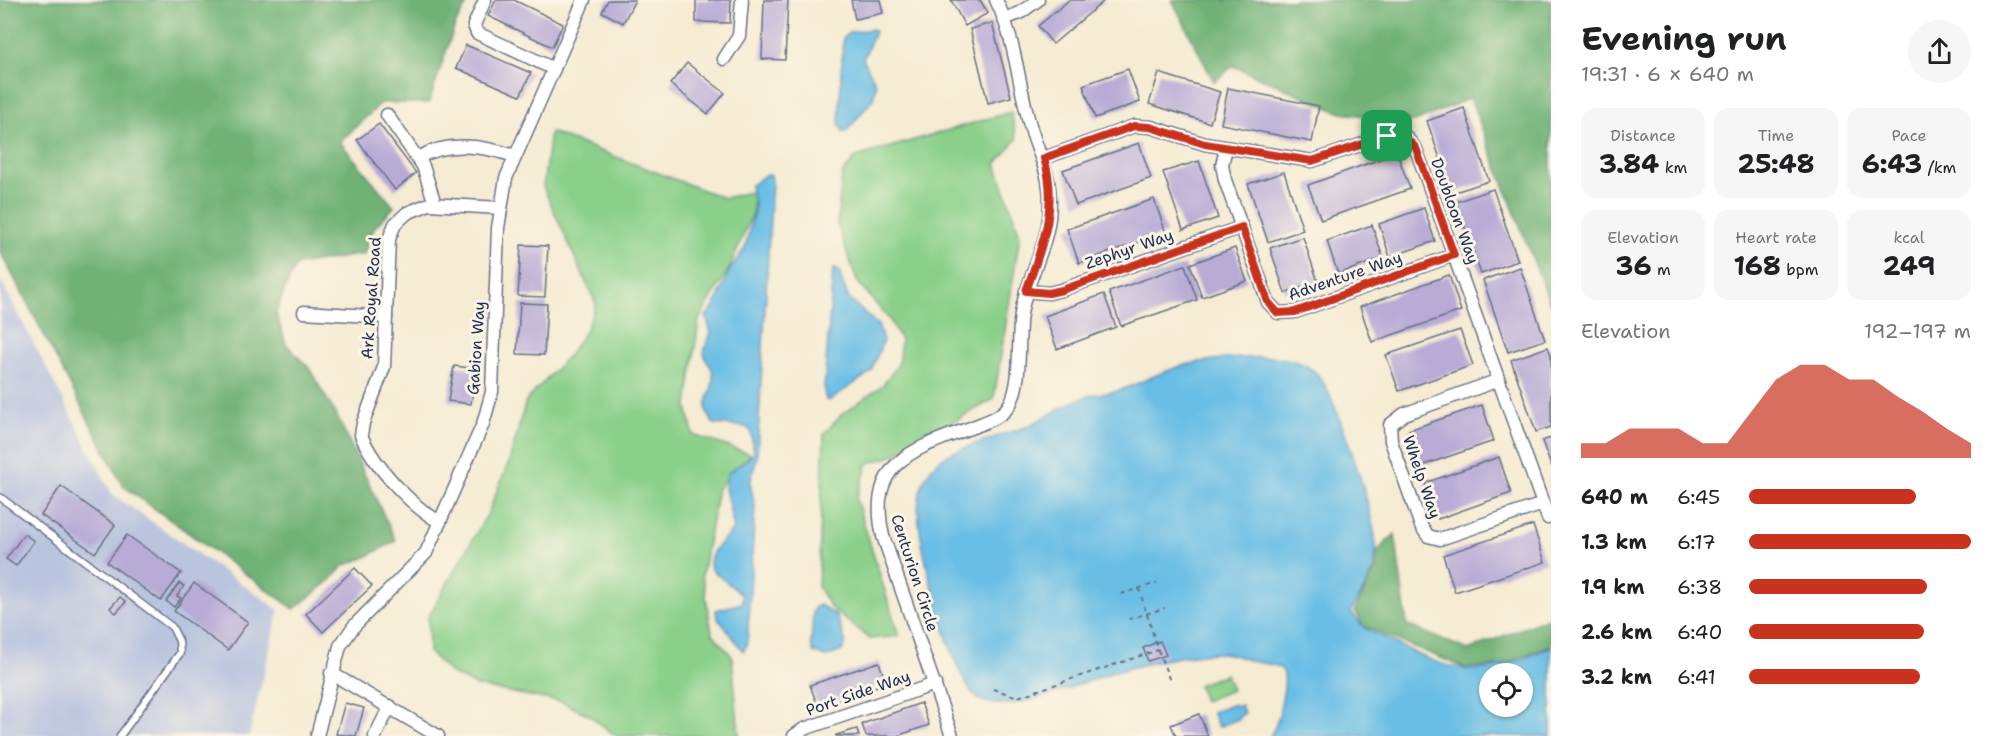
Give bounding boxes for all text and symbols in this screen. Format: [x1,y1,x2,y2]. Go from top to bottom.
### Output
text: Evening run [1581,16,1787,61]
button: share [1908,20,1971,83]
text: 19:31 · 6 × 640 m [1581,61,1754,87]
pin [1361,110,1412,161]
icon: arrive [1370,119,1403,152]
text: Distance [1610,125,1676,146]
text: Time [1758,125,1794,146]
text: Pace [1891,125,1927,146]
text: 3.84 [1599,146,1659,181]
text: 25:48 [1737,146,1815,181]
text: 6:43 [1862,146,1922,181]
street label: Doubloon Way [1426,155,1484,267]
text: km [1659,157,1687,178]
text: /km [1922,157,1956,178]
street label: Zephyr Way [1082,224,1176,274]
text: Elevation [1607,227,1679,248]
text: Heart rate [1735,227,1817,248]
text: kcal [1893,227,1925,248]
street label: Ark Royal Road [356,236,386,360]
street label: Adventure Way [1285,247,1405,305]
text: 36 [1615,248,1652,283]
text: 168 [1733,248,1781,283]
text: 249 [1883,248,1935,283]
text: m [1652,259,1671,280]
text: bpm [1781,259,1819,280]
street label: Gabion Way [462,300,490,396]
text: Elevation [1581,318,1671,344]
text: 192–197 m [1864,318,1971,344]
street label: Whelp Way [1398,433,1446,521]
text: 640 m [1581,484,1648,510]
text: 6:45 [1677,484,1720,510]
street label: Centurion Circle [886,512,944,634]
text: 1.3 km [1581,529,1647,555]
text: 6:17 [1677,529,1716,555]
text: 1.9 km [1581,574,1644,600]
text: 6:38 [1677,574,1722,600]
text: 2.6 km [1581,619,1652,645]
text: 6:40 [1677,619,1722,645]
map controls [1479,663,1533,717]
button: locate [1479,663,1533,717]
text: 3.2 km [1581,664,1652,690]
text: 6:41 [1677,664,1716,690]
street label: Port Side Way [803,665,913,721]

